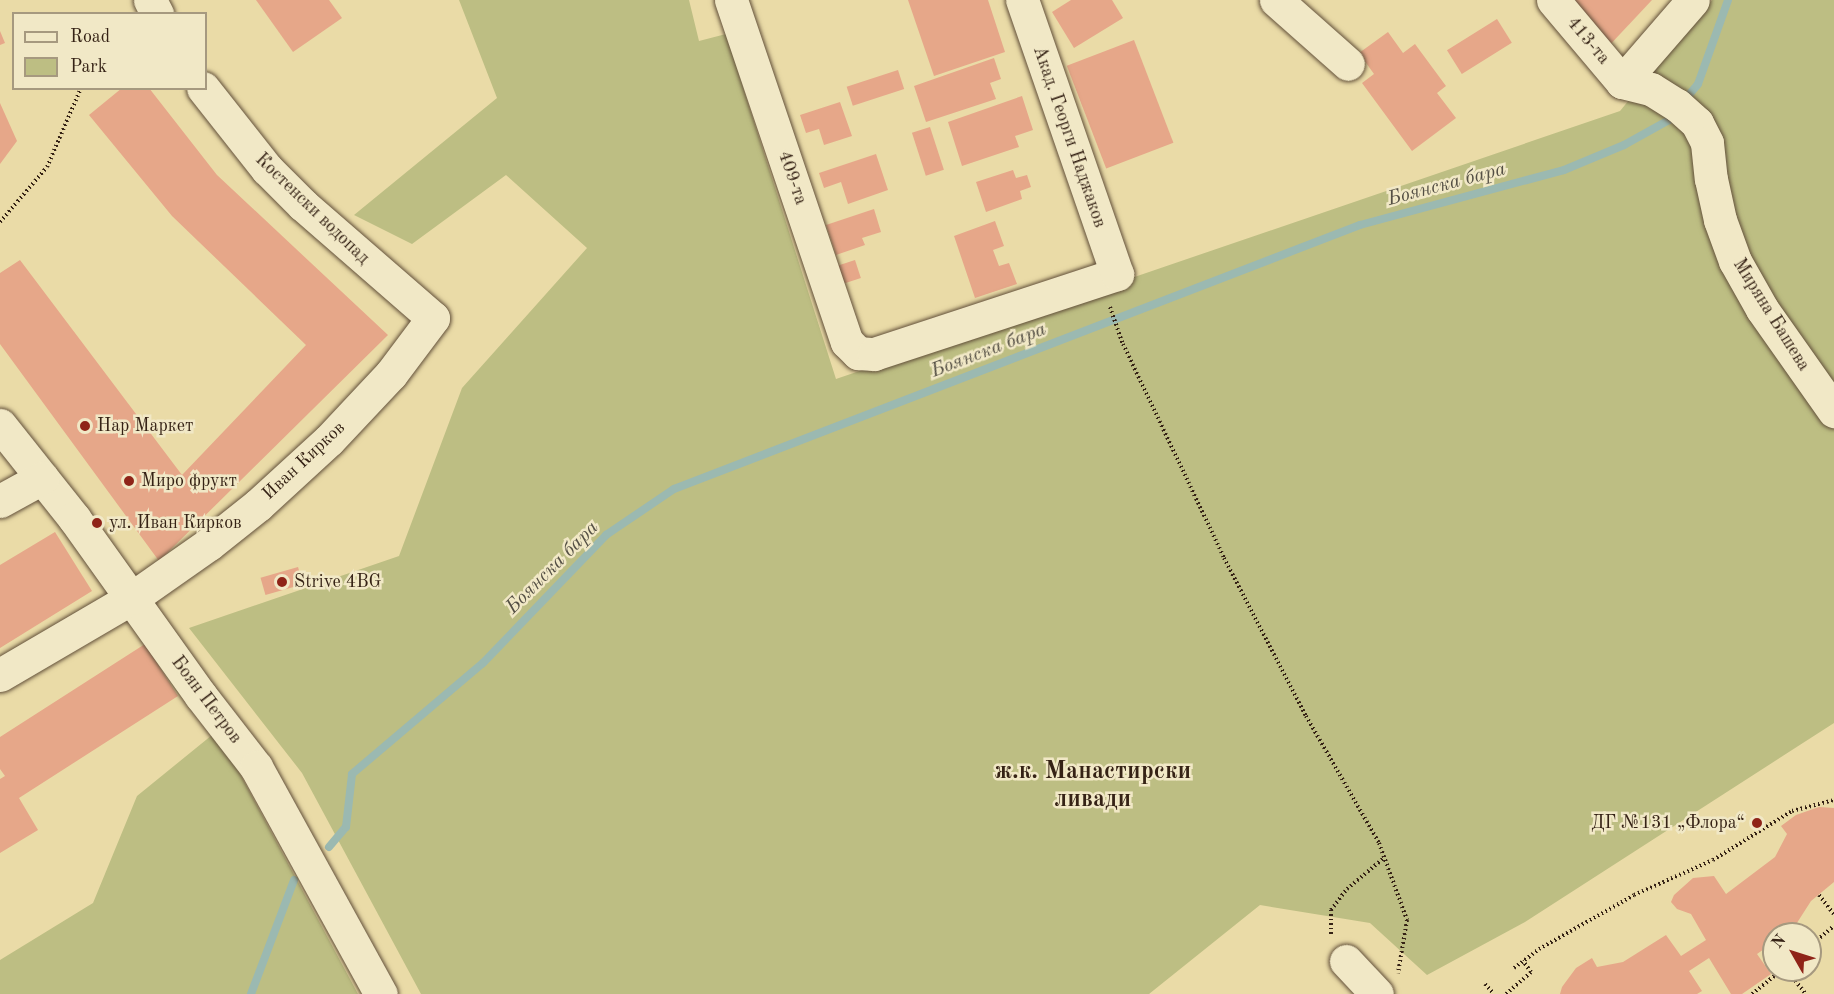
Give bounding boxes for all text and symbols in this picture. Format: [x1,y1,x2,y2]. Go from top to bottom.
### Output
legend [12,12,207,90]
street label: 413-та [1562,13,1614,69]
text: Road [70,28,110,46]
street label: Акад. Георги Наджаков [1028,43,1110,231]
text: Park [70,58,107,76]
street label: 409-та [773,148,811,208]
street label: Костенски водопад [250,149,374,269]
water label: Боянска бара [1385,158,1509,212]
street label: Миряна Башева [1728,255,1814,375]
water label: Боянска бара [928,318,1050,384]
place label: Нар Маркет [97,415,194,437]
street label: Иван Кирков [258,417,350,505]
marker: Нар Маркет [78,419,92,433]
place label: Миро фрукт [141,470,237,492]
marker: Миро фрукт [122,474,136,488]
place label: ул. Иван Кирков [109,512,242,534]
marker: ул. Иван Кирков [90,516,104,530]
water label: Боянска бара [502,517,604,619]
place label: Strive 4BG [294,571,382,593]
marker: Strive 4BG [275,575,289,589]
street label: Боян Петров [166,652,246,748]
district label: ж.к. Манастирски ливади [995,759,1191,815]
place label: ДГ №131 „Флора“ [1591,812,1745,834]
marker: ДГ №131 „Флора“ [1750,816,1764,830]
north arrow [1762,922,1822,982]
text: N [1769,932,1790,952]

